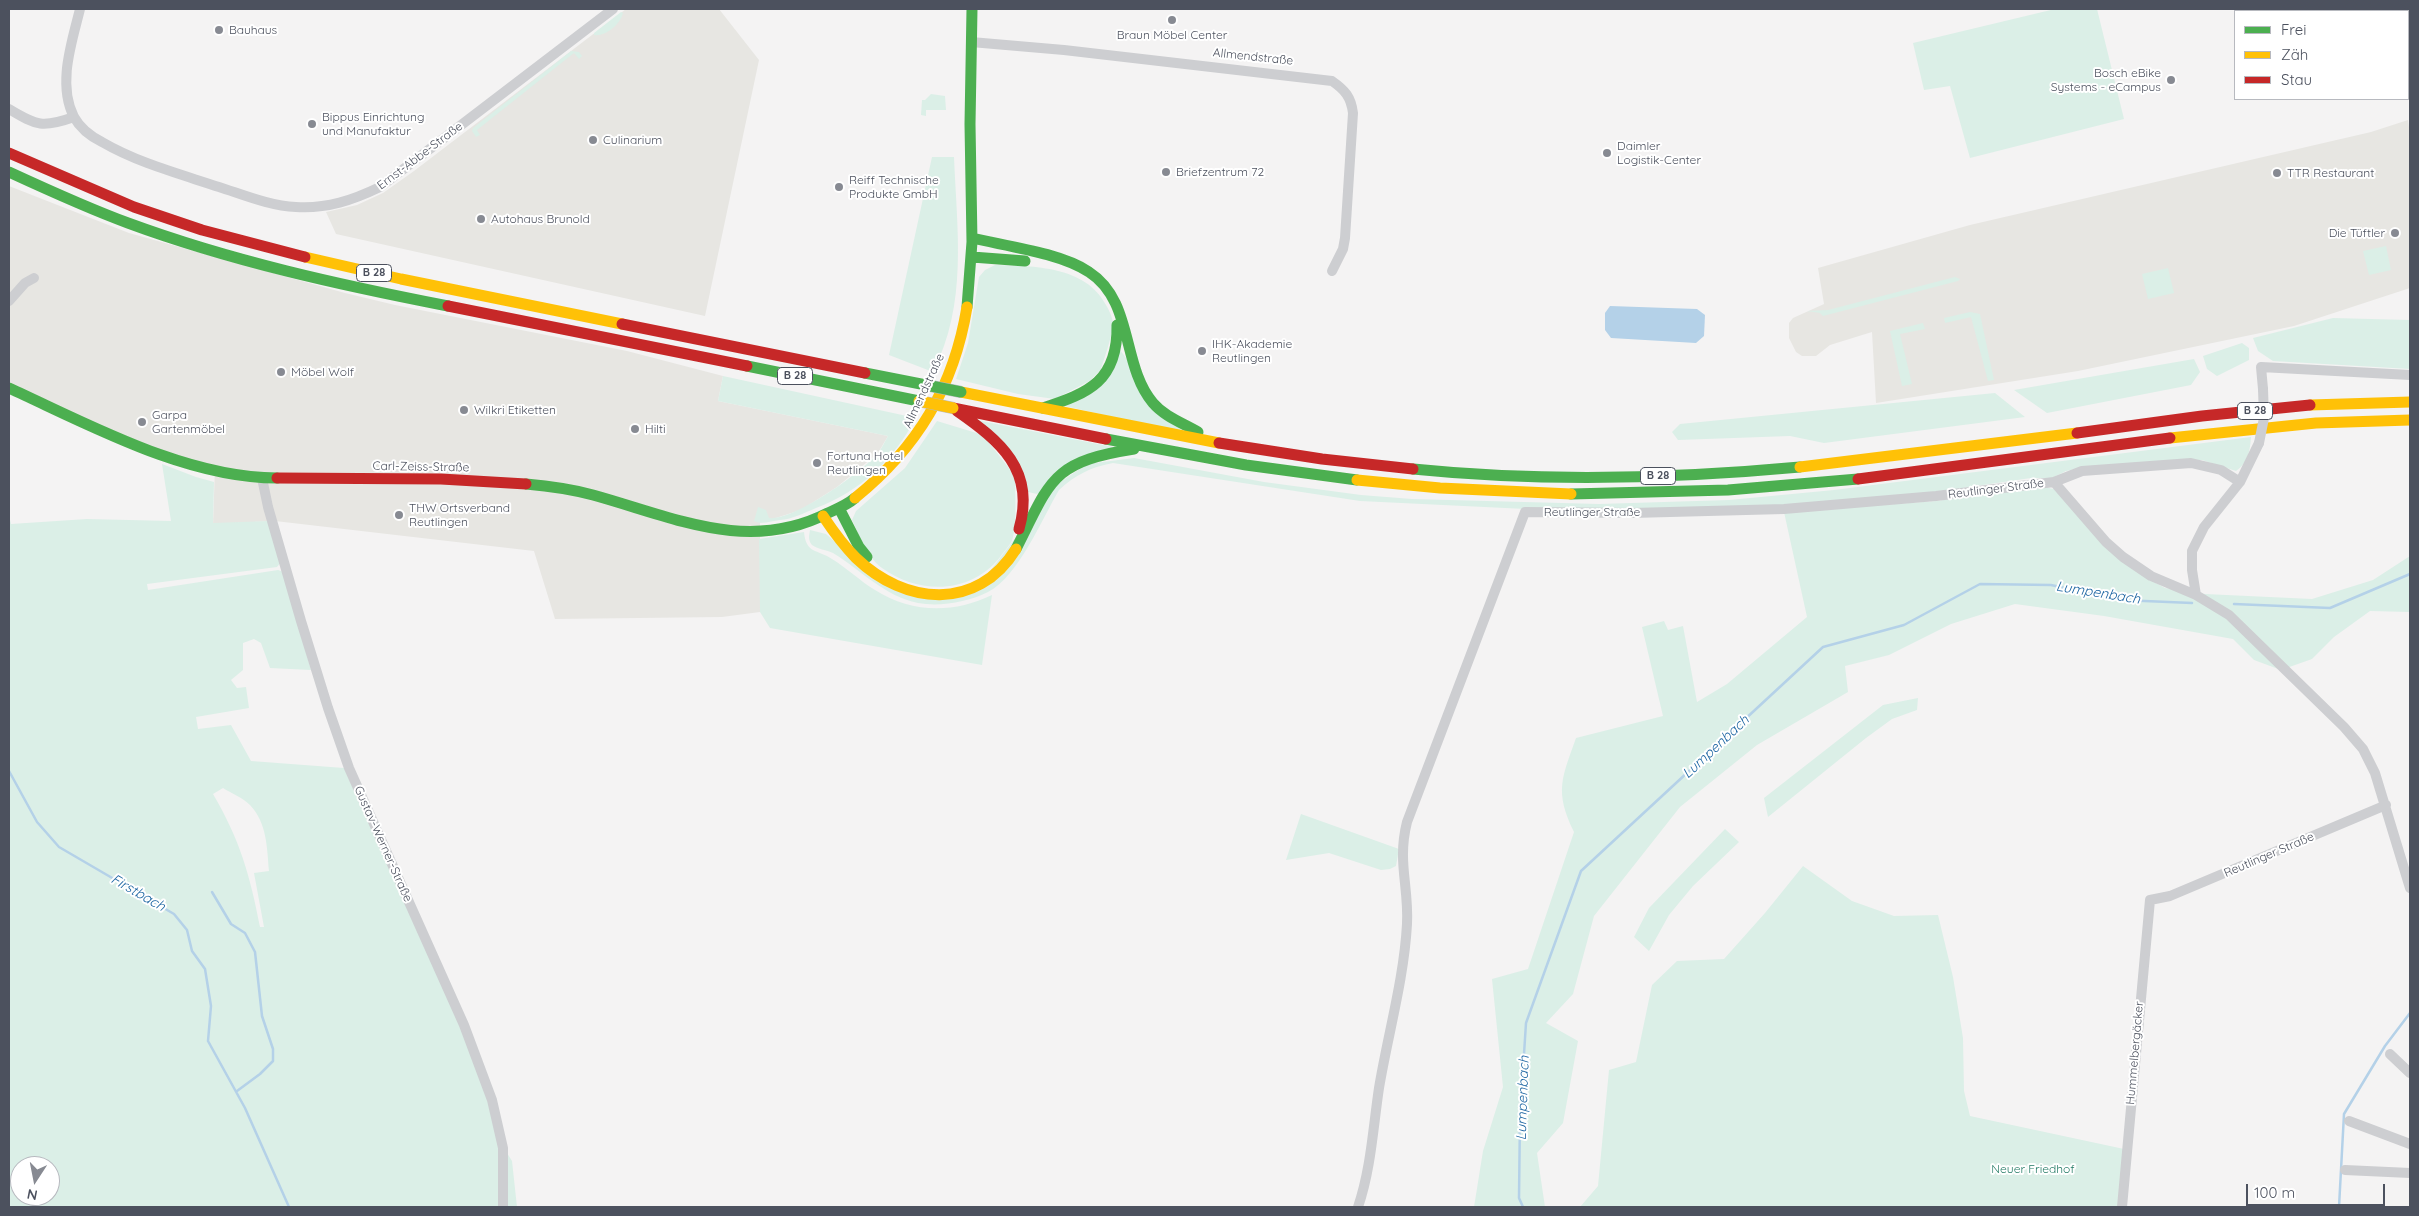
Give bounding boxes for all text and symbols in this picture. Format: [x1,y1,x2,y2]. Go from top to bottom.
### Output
legend [2234,10,2409,100]
marker: Braun Möbel Center [1166,14,1178,26]
text: Frei [2281,20,2307,39]
place label: Bauhaus [229,23,277,37]
marker: Bauhaus [213,24,225,36]
place label: Braun Möbel Center [1117,28,1227,42]
text: Zäh [2281,45,2308,64]
street label: Allmendstraße [1212,46,1294,68]
place label: Bosch eBike Systems - eCampus [2051,66,2161,94]
text: Stau [2281,70,2312,89]
marker: Bosch eBike Systems - eCampus [2165,74,2177,86]
place label: Bippus Einrichtung und Manufaktur [322,110,425,138]
marker: Bippus Einrichtung und Manufaktur [306,118,318,130]
street label: Ernst-Abbe-Straße [374,119,466,193]
place label: Culinarium [603,133,662,147]
marker: Culinarium [587,134,599,146]
place label: Daimler Logistik-Center [1617,139,1701,167]
marker: Daimler Logistik-Center [1601,147,1613,159]
place label: Briefzentrum 72 [1176,165,1264,179]
marker: Briefzentrum 72 [1160,166,1172,178]
place label: TTR Restaurant [2287,166,2374,180]
marker: TTR Restaurant [2271,167,2283,179]
place label: Reiff Technische Produkte GmbH [849,173,939,201]
marker: Reiff Technische Produkte GmbH [833,181,845,193]
place label: Autohaus Brunold [491,212,590,226]
marker: Autohaus Brunold [475,213,487,225]
place label: Die Tüftler [2329,226,2385,240]
marker: Die Tüftler [2389,227,2401,239]
road number: B 28 [356,264,392,282]
place label: IHK-Akademie Reutlingen [1212,337,1292,365]
marker: IHK-Akademie Reutlingen [1196,345,1208,357]
street label: Allmendstraße [900,351,948,431]
place label: Möbel Wolf [291,365,354,379]
marker: Möbel Wolf [275,366,287,378]
road number: B 28 [778,368,812,384]
road number: B 28 [2238,402,2272,420]
place label: Wilkri Etiketten [474,403,556,417]
marker: Wilkri Etiketten [458,404,470,416]
place label: Garpa Gartenmöbel [152,408,225,436]
marker: Garpa Gartenmöbel [136,416,148,428]
place label: Hilti [645,422,666,436]
marker: Hilti [629,423,641,435]
place label: Fortuna Hotel Reutlingen [827,449,903,477]
marker: Fortuna Hotel Reutlingen [811,457,823,469]
street label: Carl-Zeiss-Straße [373,459,469,475]
road number: B 28 [1640,468,1676,484]
street label: Reutlinger Straße [1947,476,2045,502]
place label: THW Ortsverband Reutlingen [409,501,510,529]
street label: Reutlinger Straße [1544,505,1640,519]
marker: THW Ortsverband Reutlingen [393,509,405,521]
water label: Lumpenbach [2055,578,2141,608]
water label: Lumpenbach [1679,712,1753,782]
street label: Gustav-Werner-Straße [351,784,415,904]
street label: Reutlinger Straße [2222,830,2316,880]
water label: Firstbach [108,871,168,915]
street label: Hummelbergäcker [2123,1001,2147,1105]
water label: Lumpenbach [1513,1055,1533,1141]
north arrow [10,1156,60,1206]
park label: Neuer Friedhof [1991,1162,2075,1176]
scale bar [2249,1174,2388,1206]
text: 100 m [2254,1183,2295,1202]
text: N [26,1185,39,1205]

